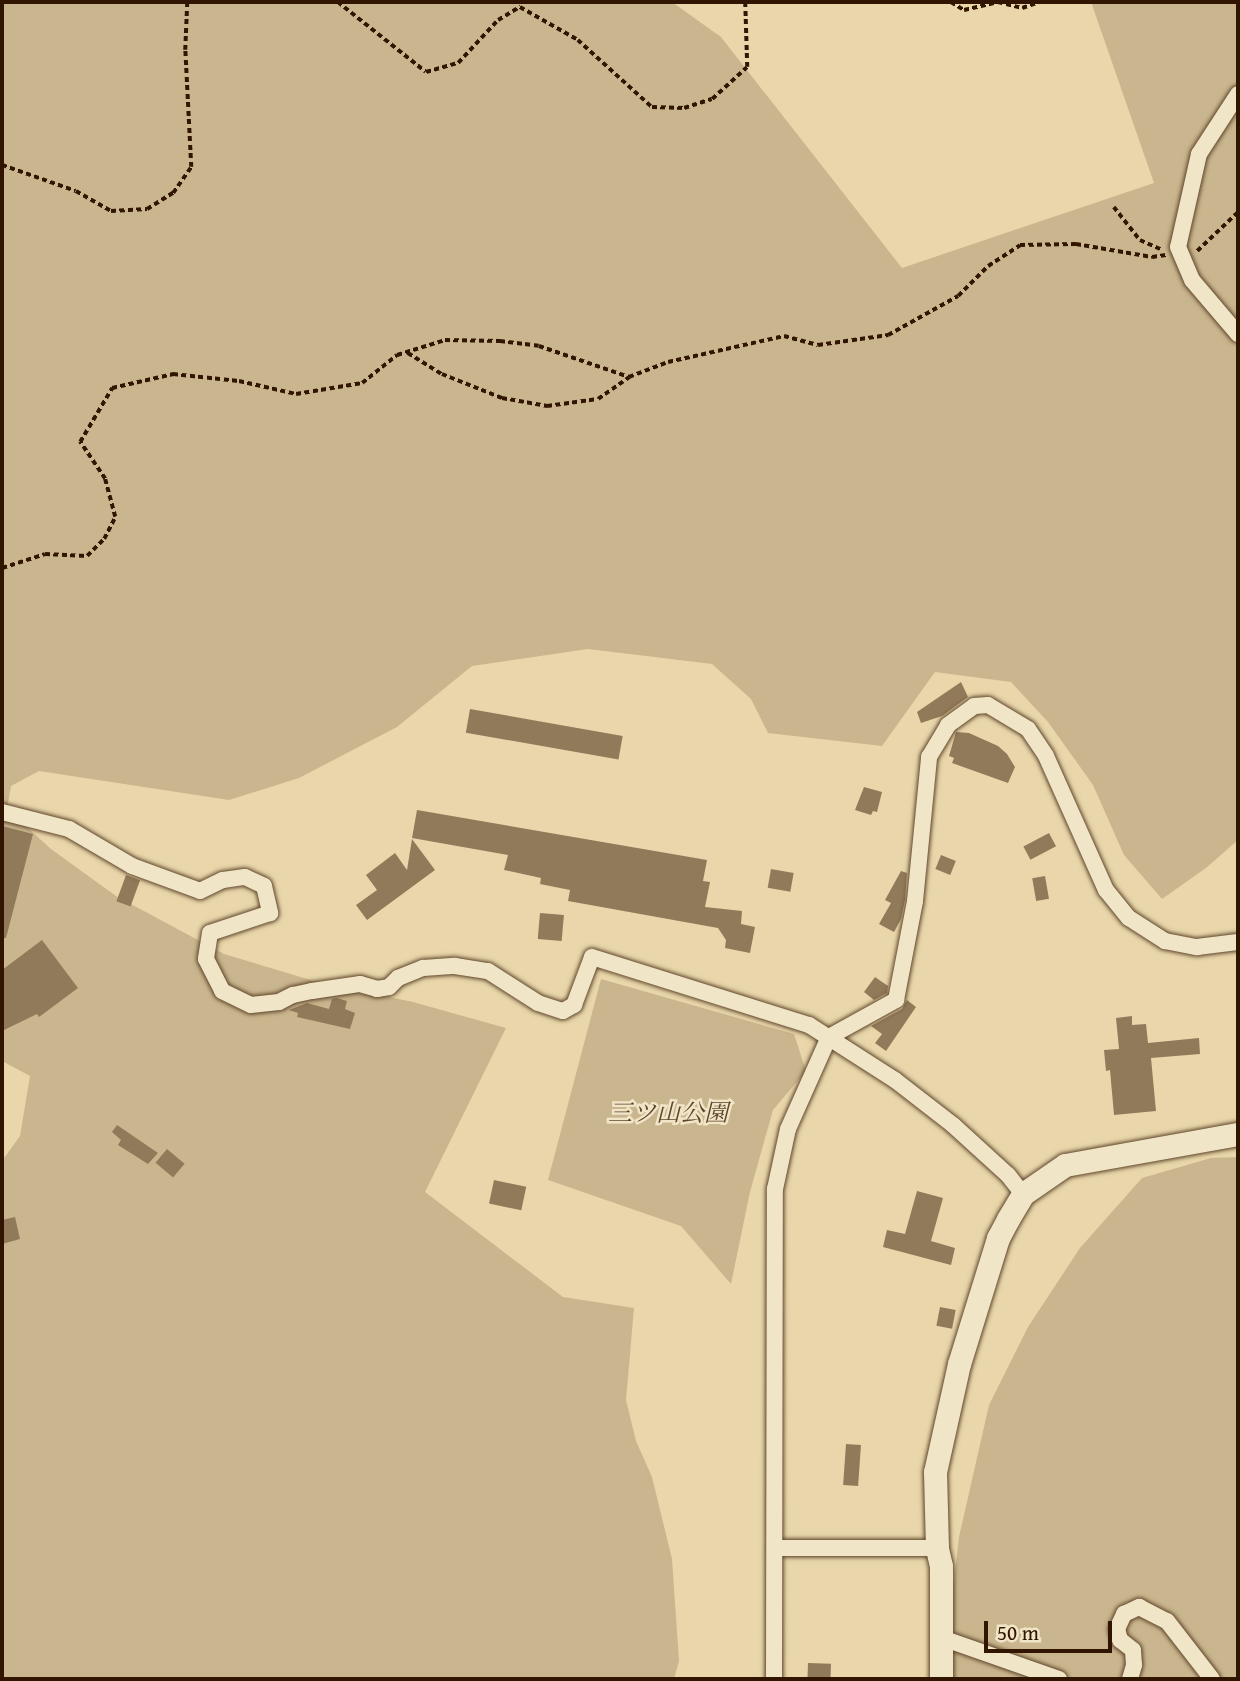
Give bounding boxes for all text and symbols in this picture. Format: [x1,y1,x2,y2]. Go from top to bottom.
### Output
park label: 三ツ山公園 [608,1099,728,1127]
scale bar [988,1608,1116,1652]
text: 50 m [997,1617,1039,1648]

